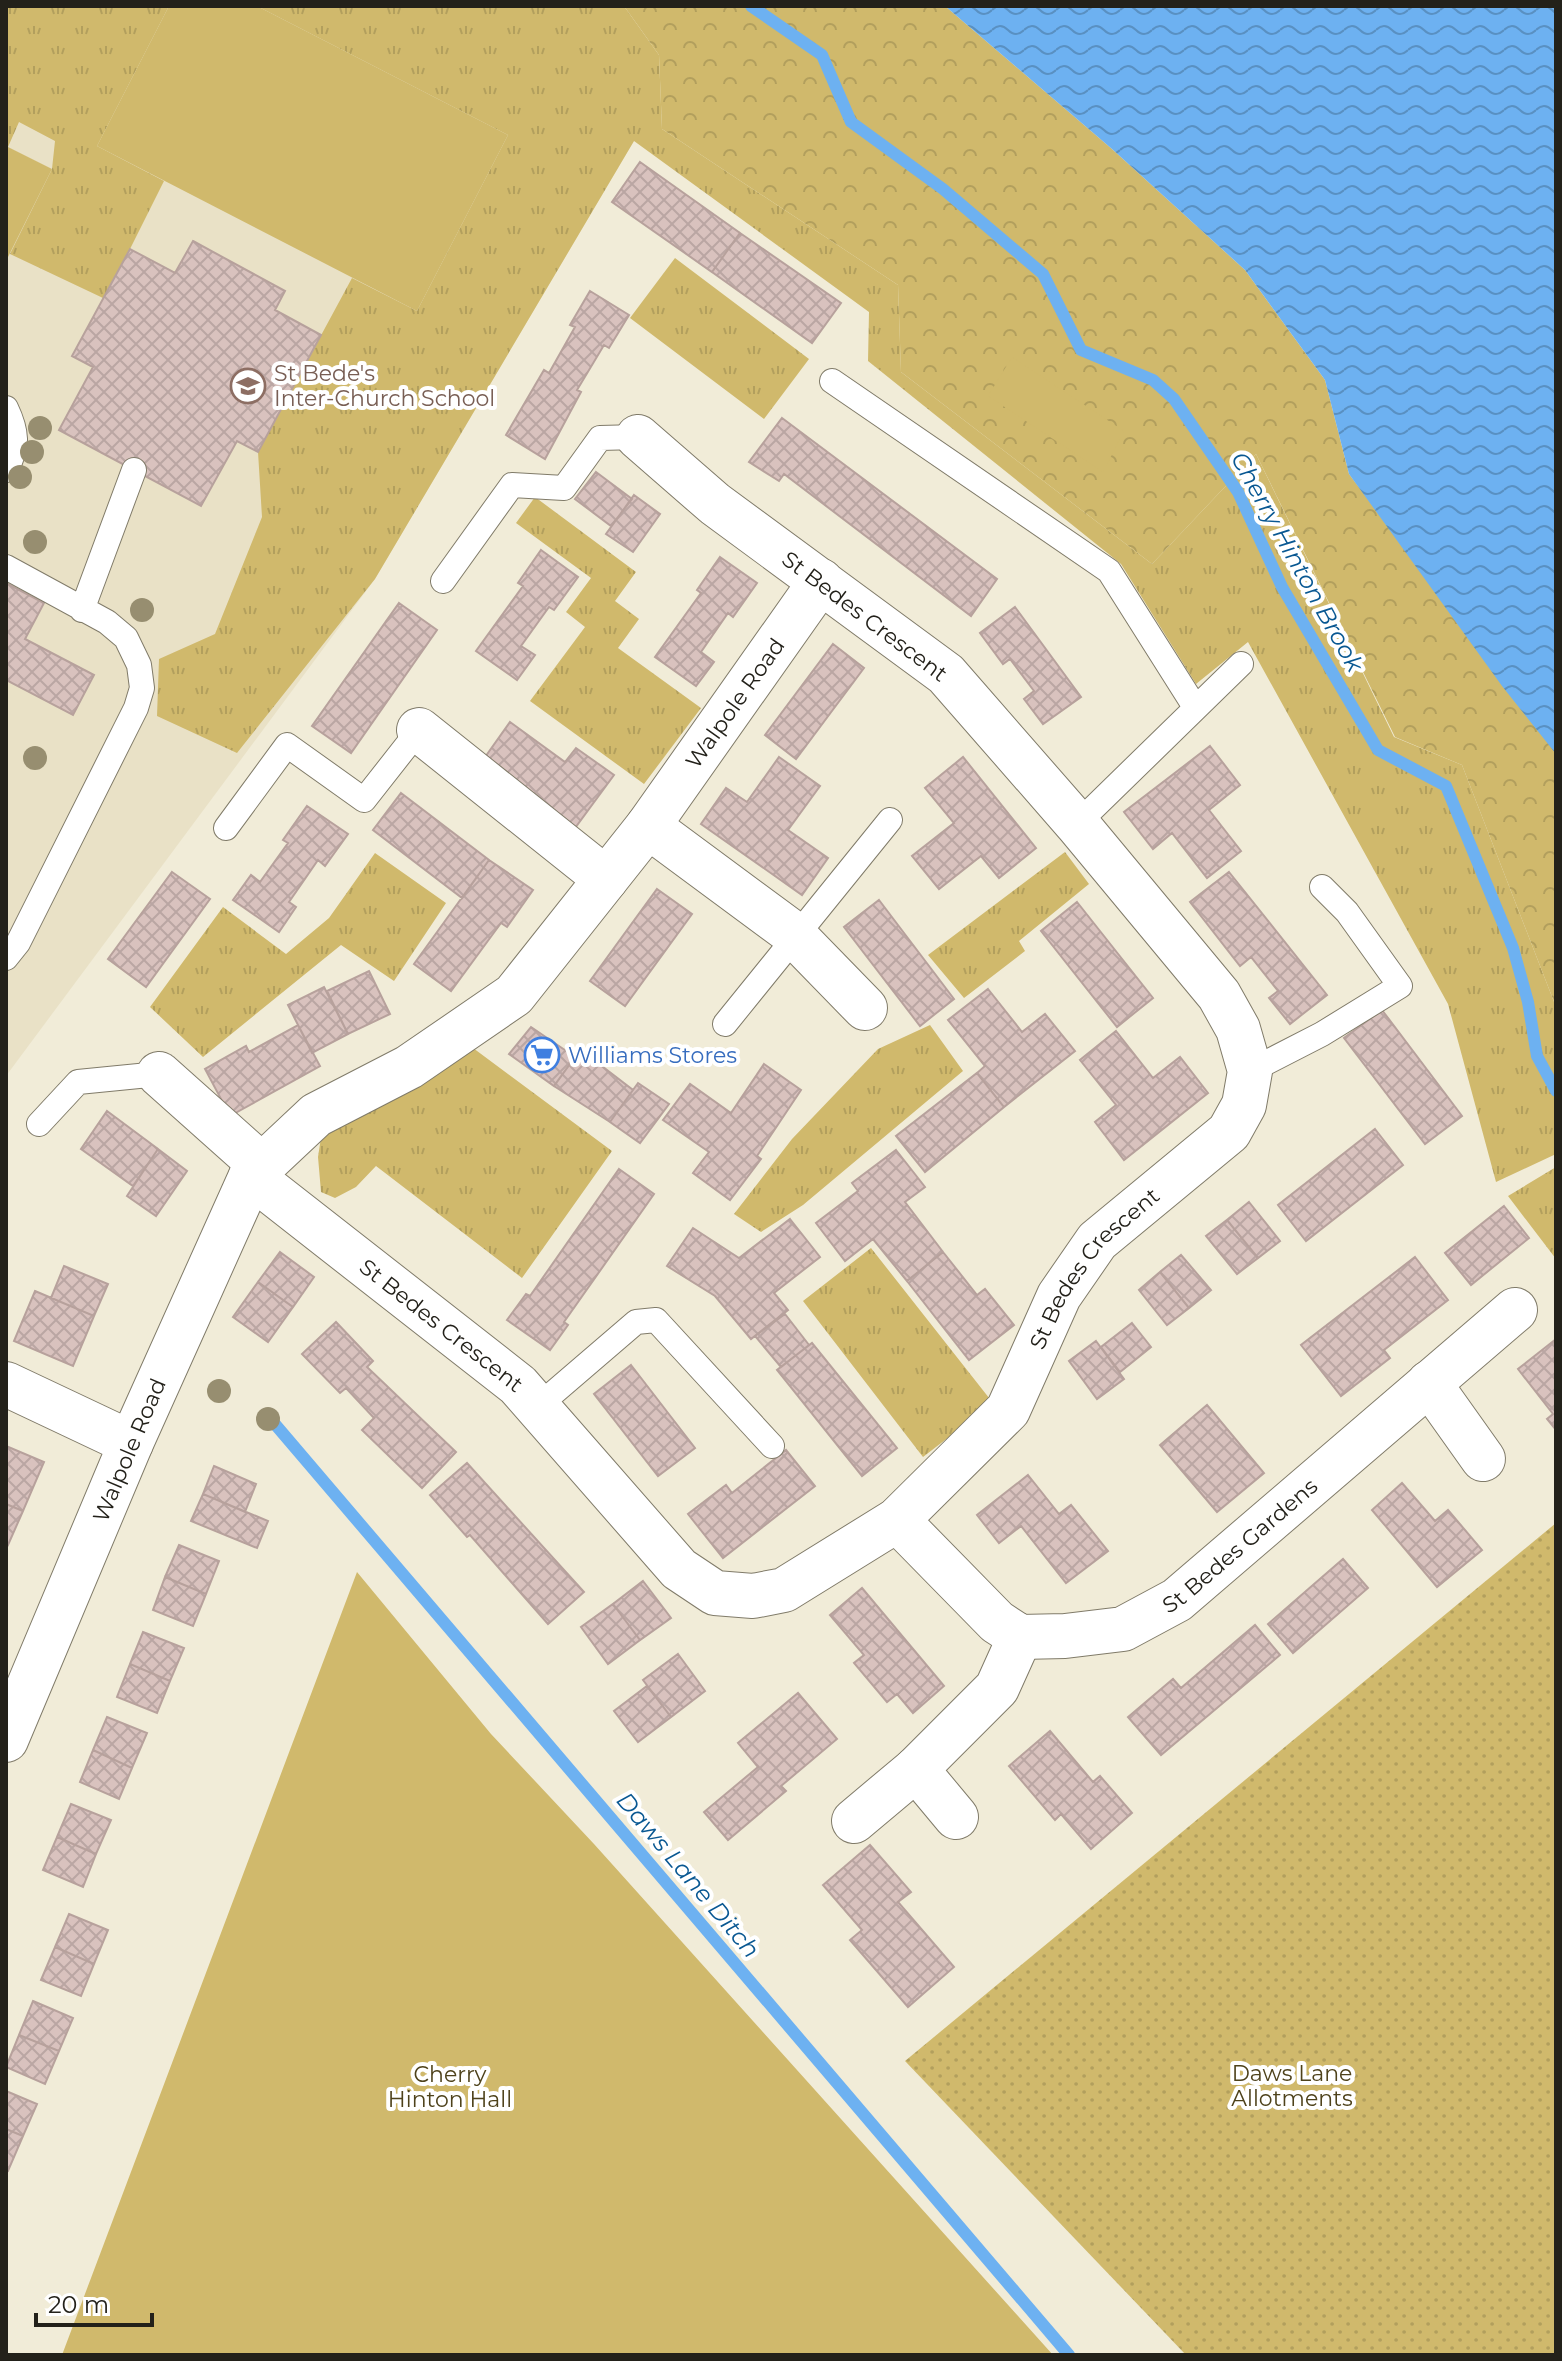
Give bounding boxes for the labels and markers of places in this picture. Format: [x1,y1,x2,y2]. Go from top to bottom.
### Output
place label: St Bede's Inter-Church School [274,360,495,412]
school or university icon: St Bede's Inter-Church School [229,367,267,405]
supermarket icon: Williams Stores [523,1036,561,1074]
place label: Williams Stores [568,1042,737,1069]

